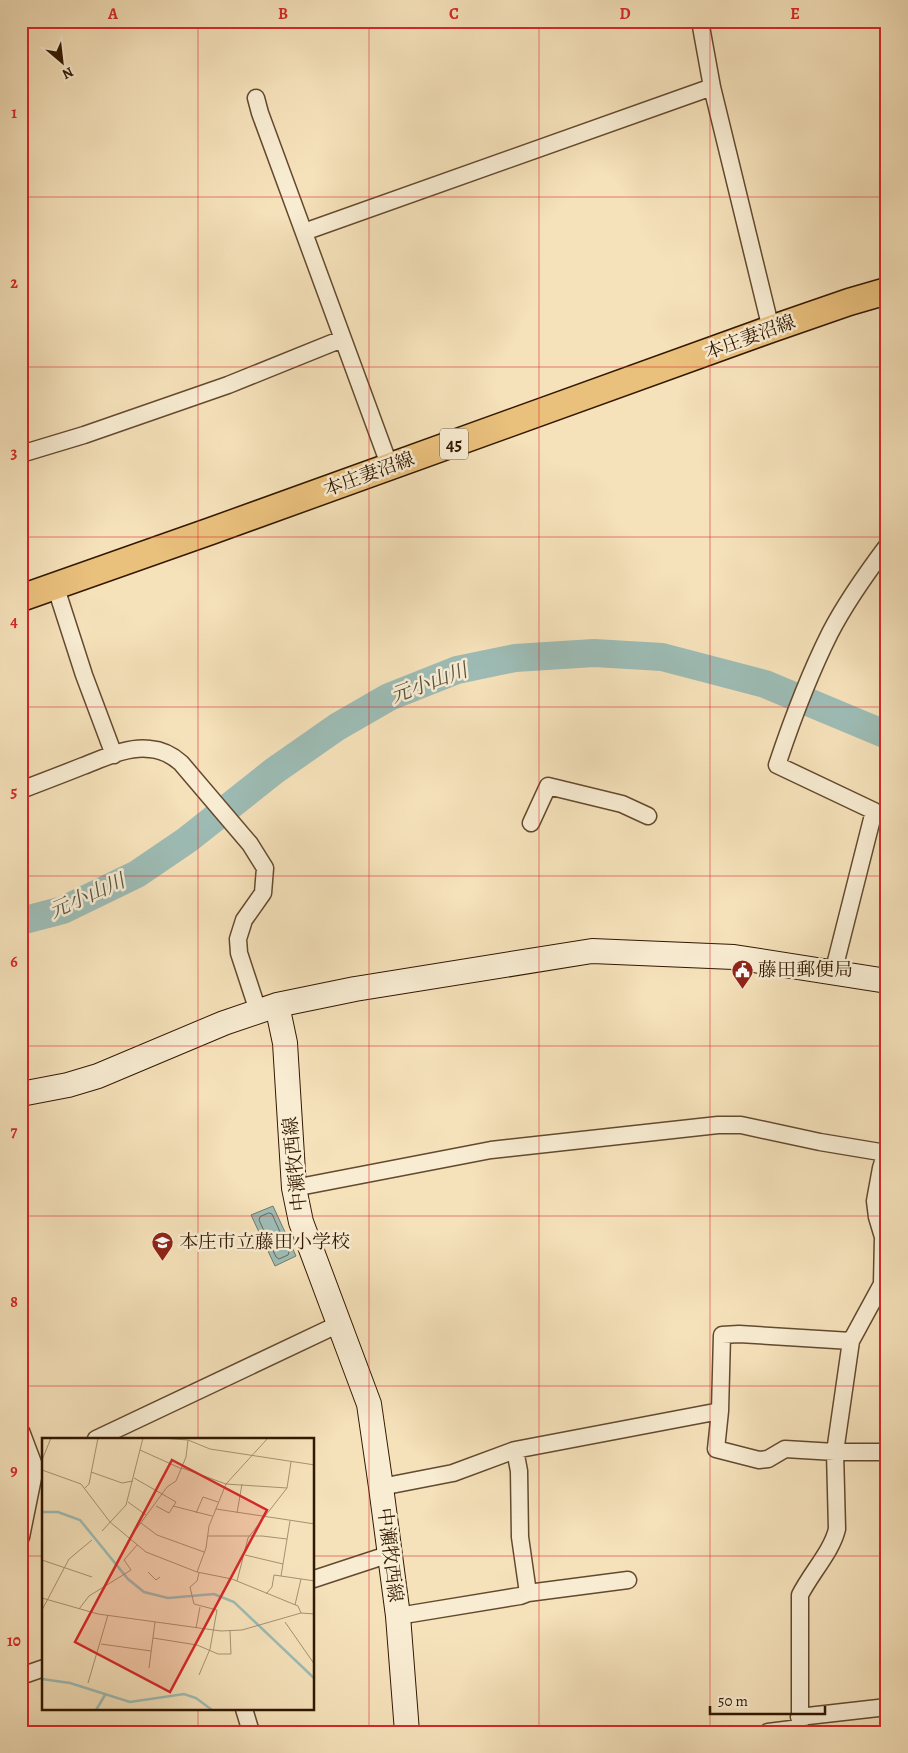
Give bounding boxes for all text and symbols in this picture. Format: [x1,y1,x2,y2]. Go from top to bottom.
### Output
text: A [107,3,119,25]
text: B [278,3,288,25]
text: C [449,3,459,25]
text: D [619,3,631,25]
text: E [790,3,800,25]
north arrow [38,38,88,88]
text: N [59,62,77,84]
text: 1 [11,102,17,124]
text: 2 [10,272,18,294]
street label: 本庄妻沼線 [701,309,799,365]
road number: 45 [440,428,468,459]
text: 3 [11,442,18,464]
street label: 本庄妻沼線 [320,446,418,502]
text: 4 [10,611,18,633]
water label: 元小山川 [387,656,473,709]
text: 5 [11,781,18,803]
water label: 元小山川 [45,867,131,925]
text: 6 [10,951,18,973]
place label: 藤田郵便局 [758,957,853,983]
public building icon: 藤田郵便局 [730,958,754,989]
street label: 中瀬牧西線 [277,1115,313,1213]
text: 7 [11,1121,18,1143]
place label: 本庄市立藤田小学校 [179,1229,350,1255]
school or university icon: 本庄市立藤田小学校 [151,1230,175,1261]
text: 8 [10,1291,18,1313]
inset map [42,1438,315,1710]
text: 9 [10,1460,18,1482]
street label: 中瀬牧西線 [371,1506,409,1604]
text: 10 [7,1630,21,1652]
scale bar [710,1683,826,1715]
text: 50 m [718,1691,748,1711]

